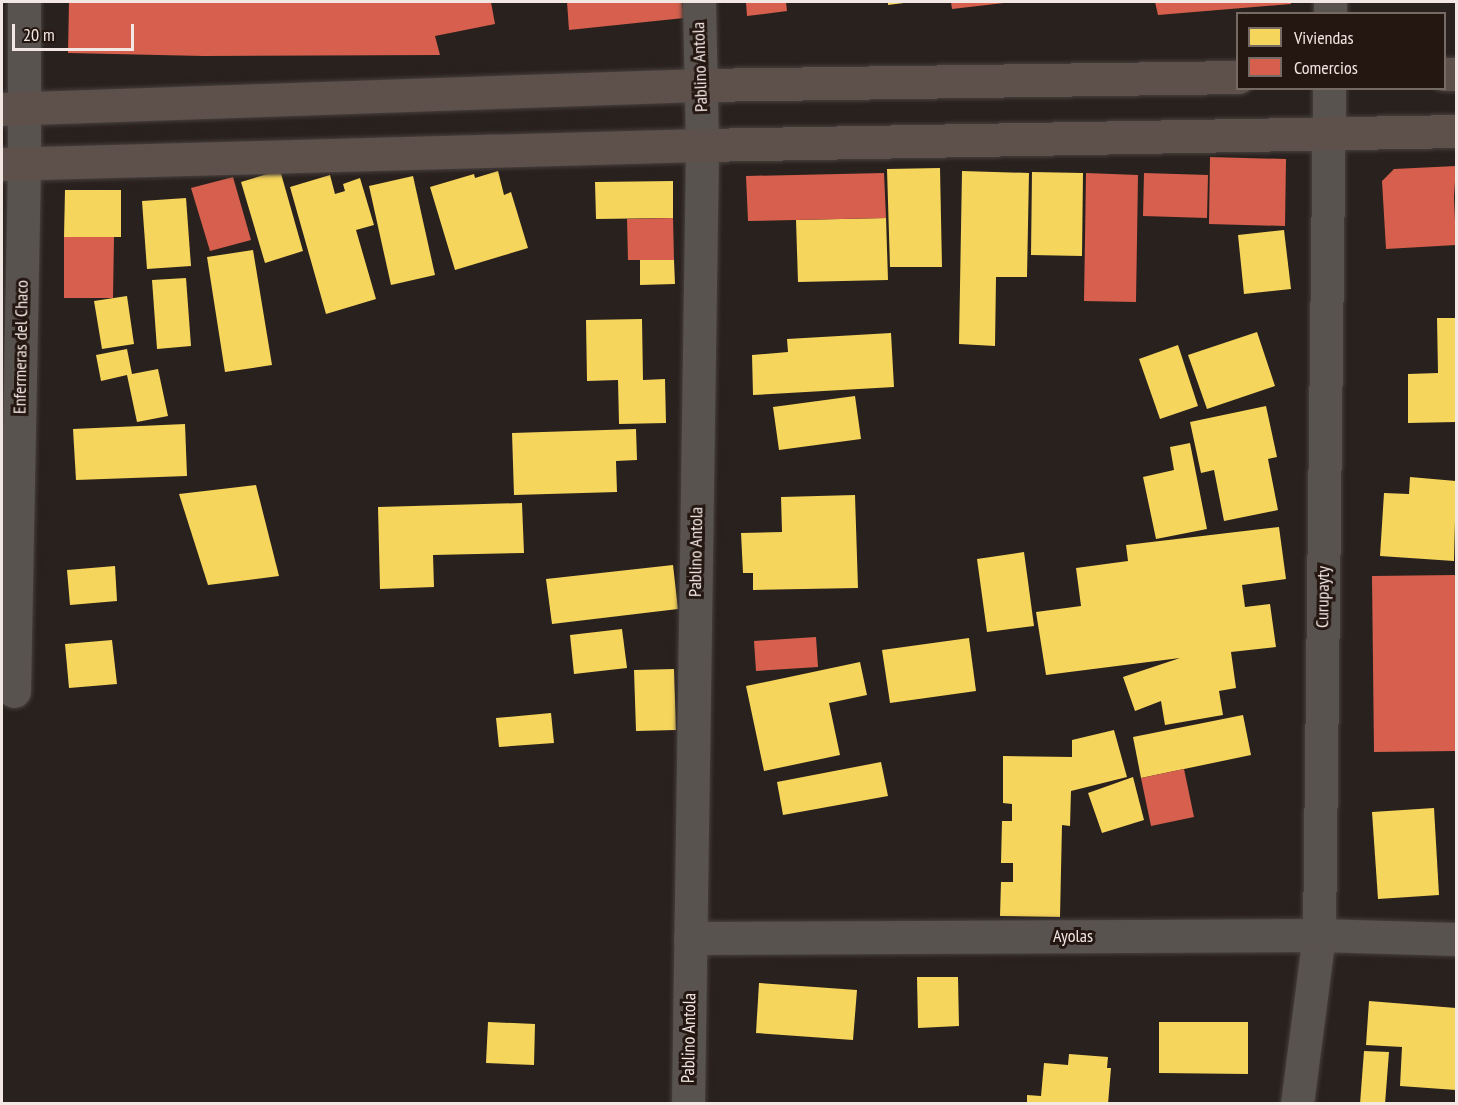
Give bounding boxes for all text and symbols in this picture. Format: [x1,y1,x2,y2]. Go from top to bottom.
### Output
scale bar [15,12,136,50]
legend [1236,12,1446,90]
street label: Pablino Antola [688,21,712,113]
text: 20 m [23,23,55,46]
text: Viviendas [1294,26,1354,49]
text: Comercios [1294,56,1358,79]
street label: Enfermeras del Chaco [9,280,33,414]
street label: Pablino Antola [684,507,708,597]
street label: Curupayty [1312,566,1334,628]
street label: Ayolas [1053,925,1093,947]
street label: Pablino Antola [677,993,701,1083]

